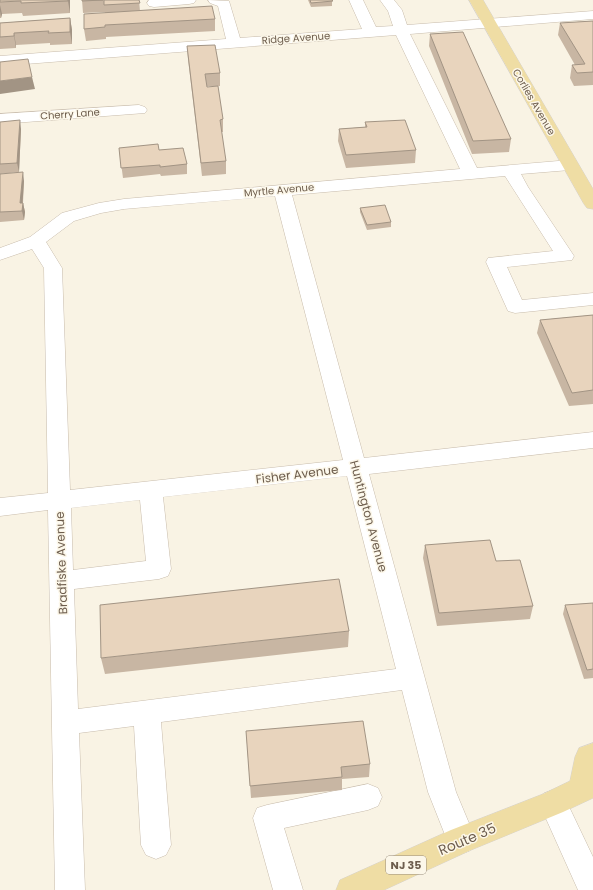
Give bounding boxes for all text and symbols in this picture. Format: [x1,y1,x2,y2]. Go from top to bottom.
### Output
street label: Ridge Avenue [261,28,331,48]
street label: Corlies Avenue [509,66,559,138]
street label: Cherry Lane [40,104,100,124]
street label: Myrtle Avenue [243,179,315,201]
street label: Huntington Avenue [346,458,392,574]
street label: Fisher Avenue [255,460,339,488]
street label: Bradfiske Avenue [51,511,71,615]
street label: Route 35 [435,818,499,860]
road number: NJ 35 [386,856,426,874]

